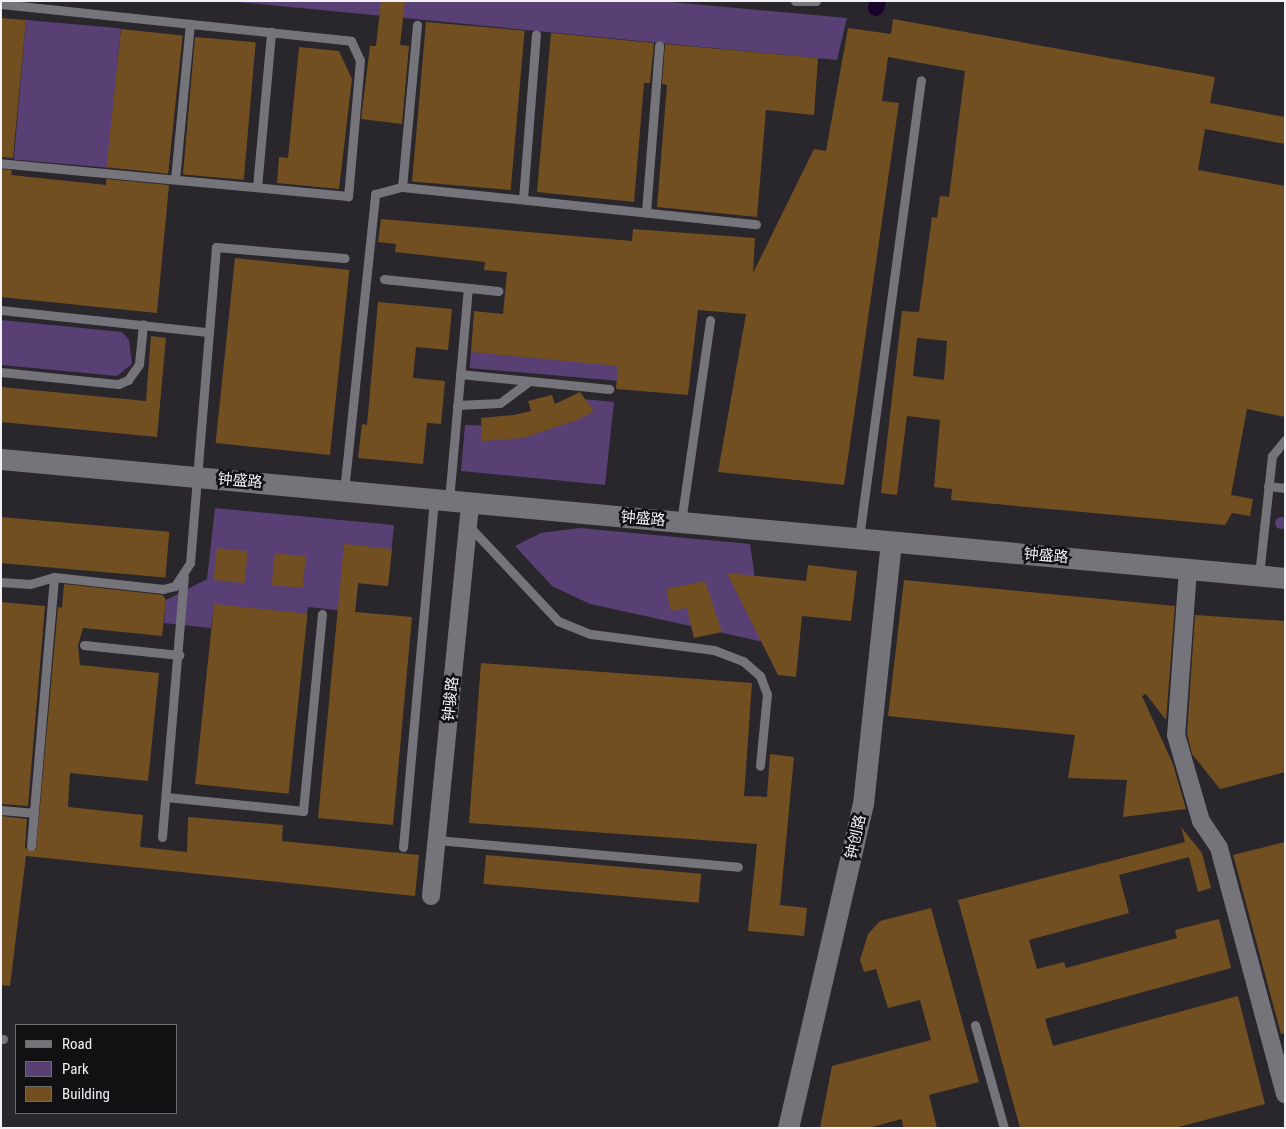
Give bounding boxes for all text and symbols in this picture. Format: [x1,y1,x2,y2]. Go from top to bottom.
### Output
street label: 钟盛路 [217,470,263,492]
street label: 钟盛路 [620,508,666,530]
street label: 钟盛路 [1023,545,1069,567]
street label: 钟骏路 [440,676,462,722]
street label: 钟创路 [842,813,870,861]
legend [15,1024,178,1114]
text: Road [62,1035,92,1053]
text: Park [62,1060,89,1078]
text: Building [62,1085,110,1103]

